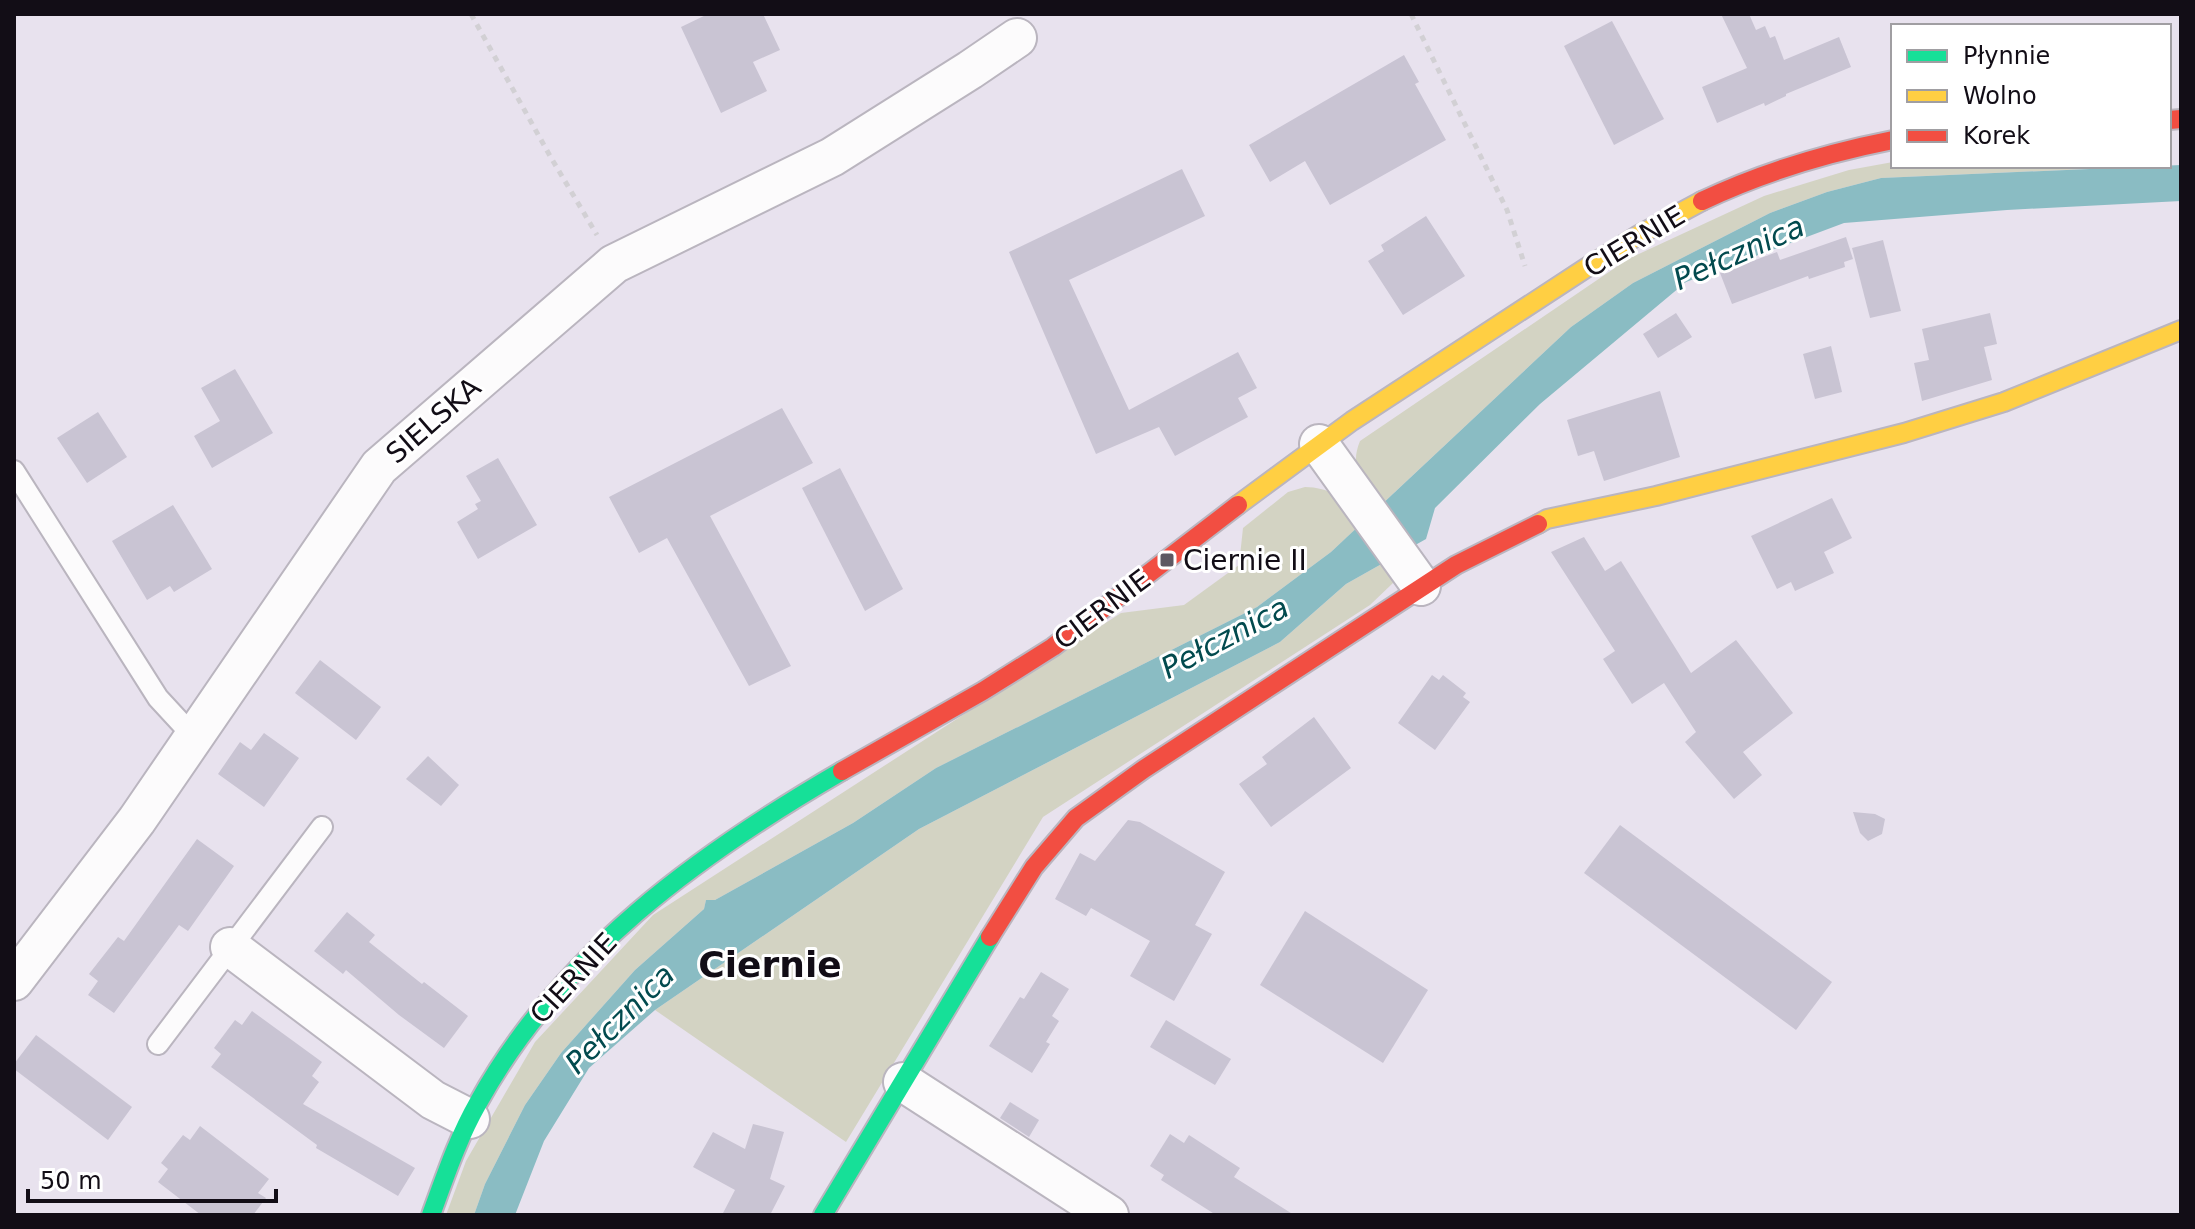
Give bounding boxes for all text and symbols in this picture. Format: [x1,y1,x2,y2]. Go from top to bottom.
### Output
legend [1891,24,2171,168]
text: Płynnie [1963,42,2050,70]
text: Wolno [1963,82,2037,110]
text: Korek [1963,122,2030,150]
street label: CIERNIE [1578,198,1691,284]
water label: Pełcznica [1668,208,1810,297]
street label: SIELSKA [379,370,487,470]
place label: Ciernie II [1183,544,1307,577]
marker: Ciernie II [1158,551,1176,569]
street label: CIERNIE [1048,563,1157,656]
water label: Pełcznica [1155,589,1295,686]
street label: CIERNIE [523,926,624,1030]
district label: Ciernie [698,944,842,985]
water label: Pełcznica [558,957,681,1080]
scale bar [28,1153,276,1203]
text: 50 m [40,1167,102,1195]

